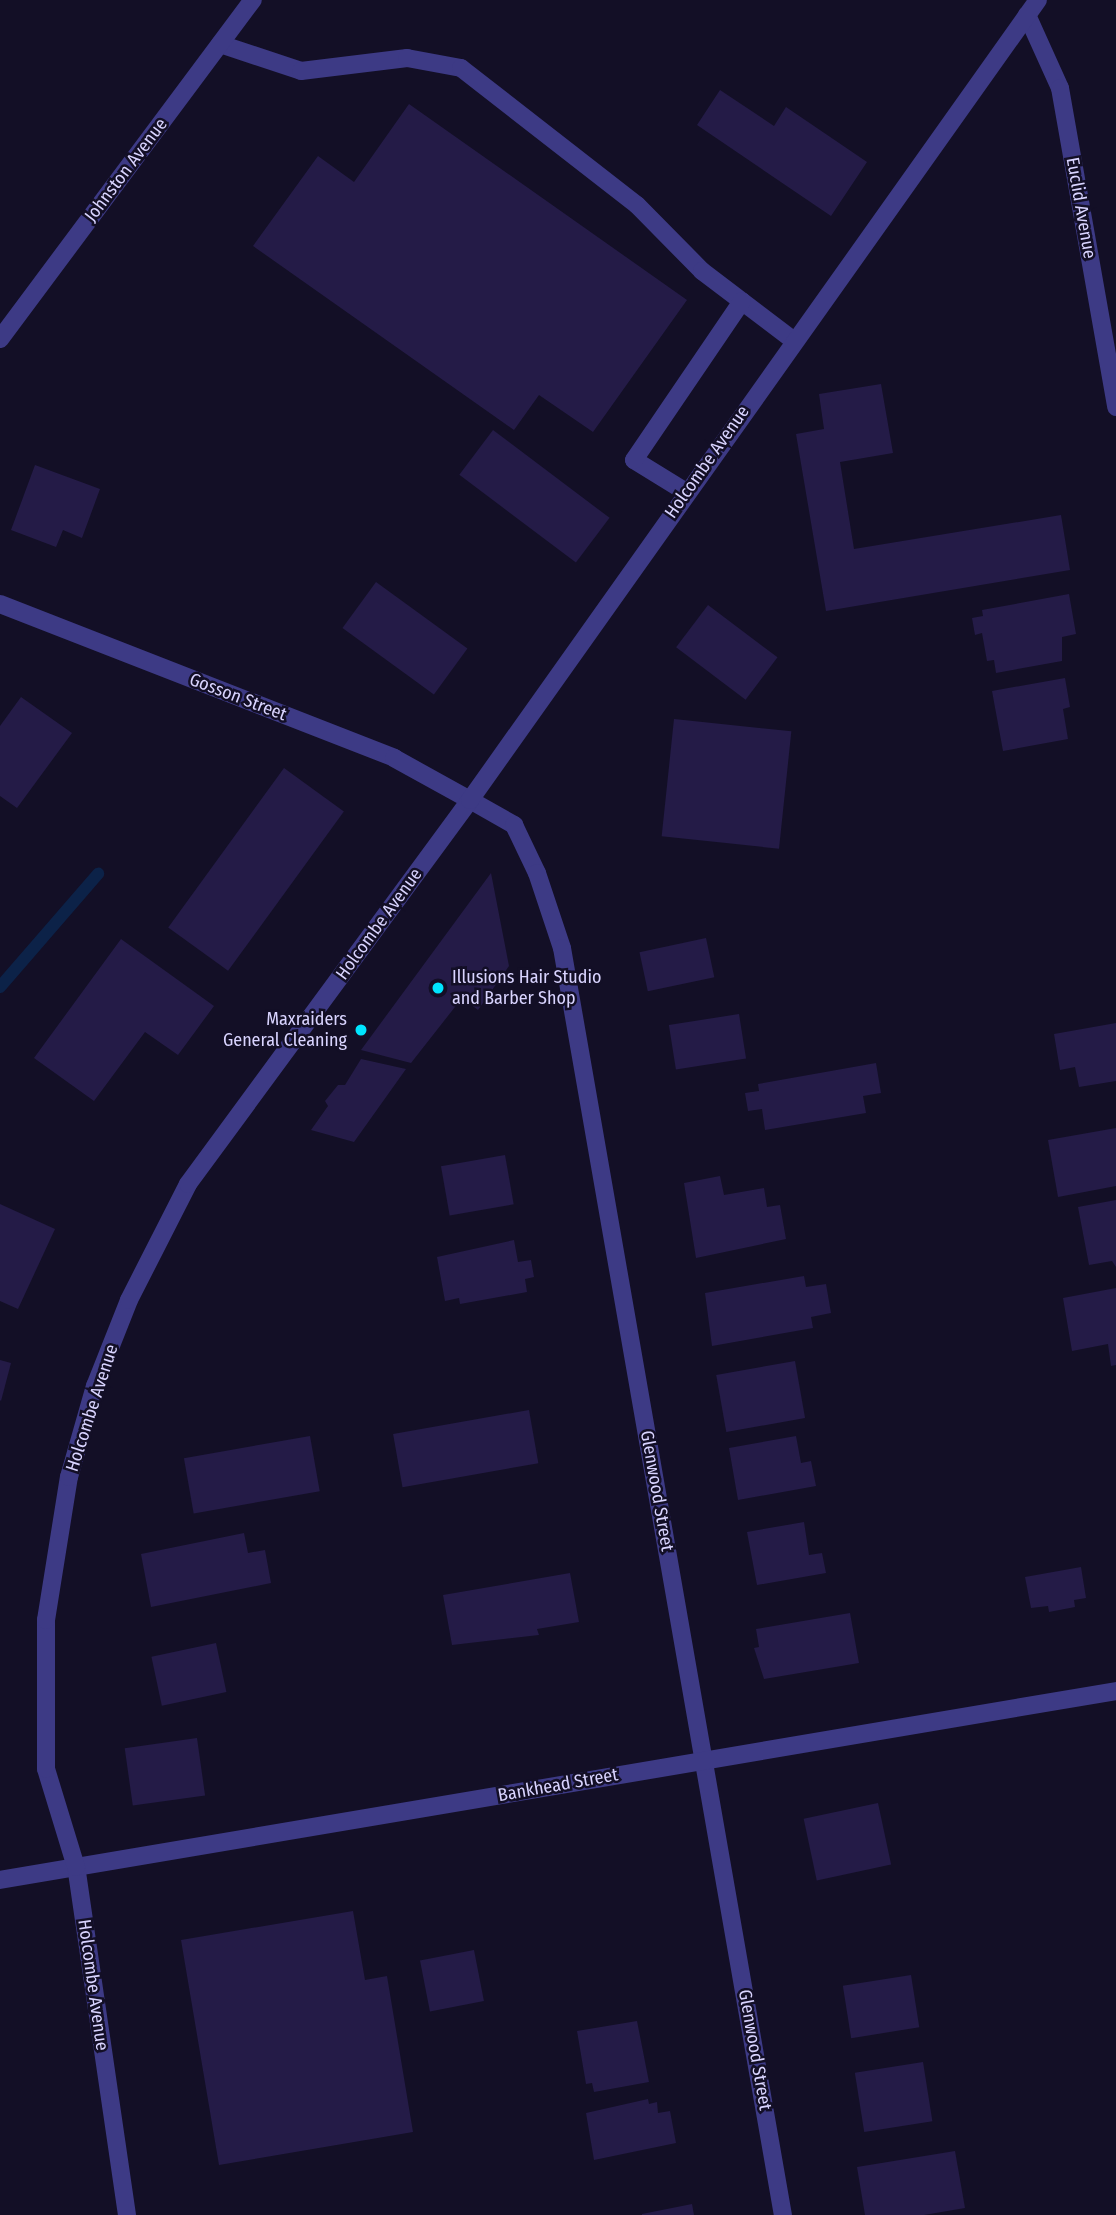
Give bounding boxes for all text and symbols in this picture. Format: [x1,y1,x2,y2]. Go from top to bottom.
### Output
street label: Johnston Avenue [80,114,172,226]
street label: Euclid Avenue [1061,156,1101,260]
street label: Holcombe Avenue [660,402,754,522]
street label: Gosson Street [186,669,290,725]
street label: Holcombe Avenue [331,864,427,984]
place label: Illusions Hair Studio and Barber Shop [452,967,601,1010]
marker: Illusions Hair Studio and Barber Shop [430,980,446,996]
place label: Maxraiders General Cleaning [223,1009,347,1052]
marker: Maxraiders General Cleaning [353,1022,369,1038]
street label: Holcombe Avenue [61,1342,123,1474]
street label: Glenwood Street [636,1429,678,1553]
street label: Bankhead Street [496,1764,620,1806]
street label: Holcombe Avenue [73,1918,113,2052]
street label: Glenwood Street [734,1988,776,2112]

